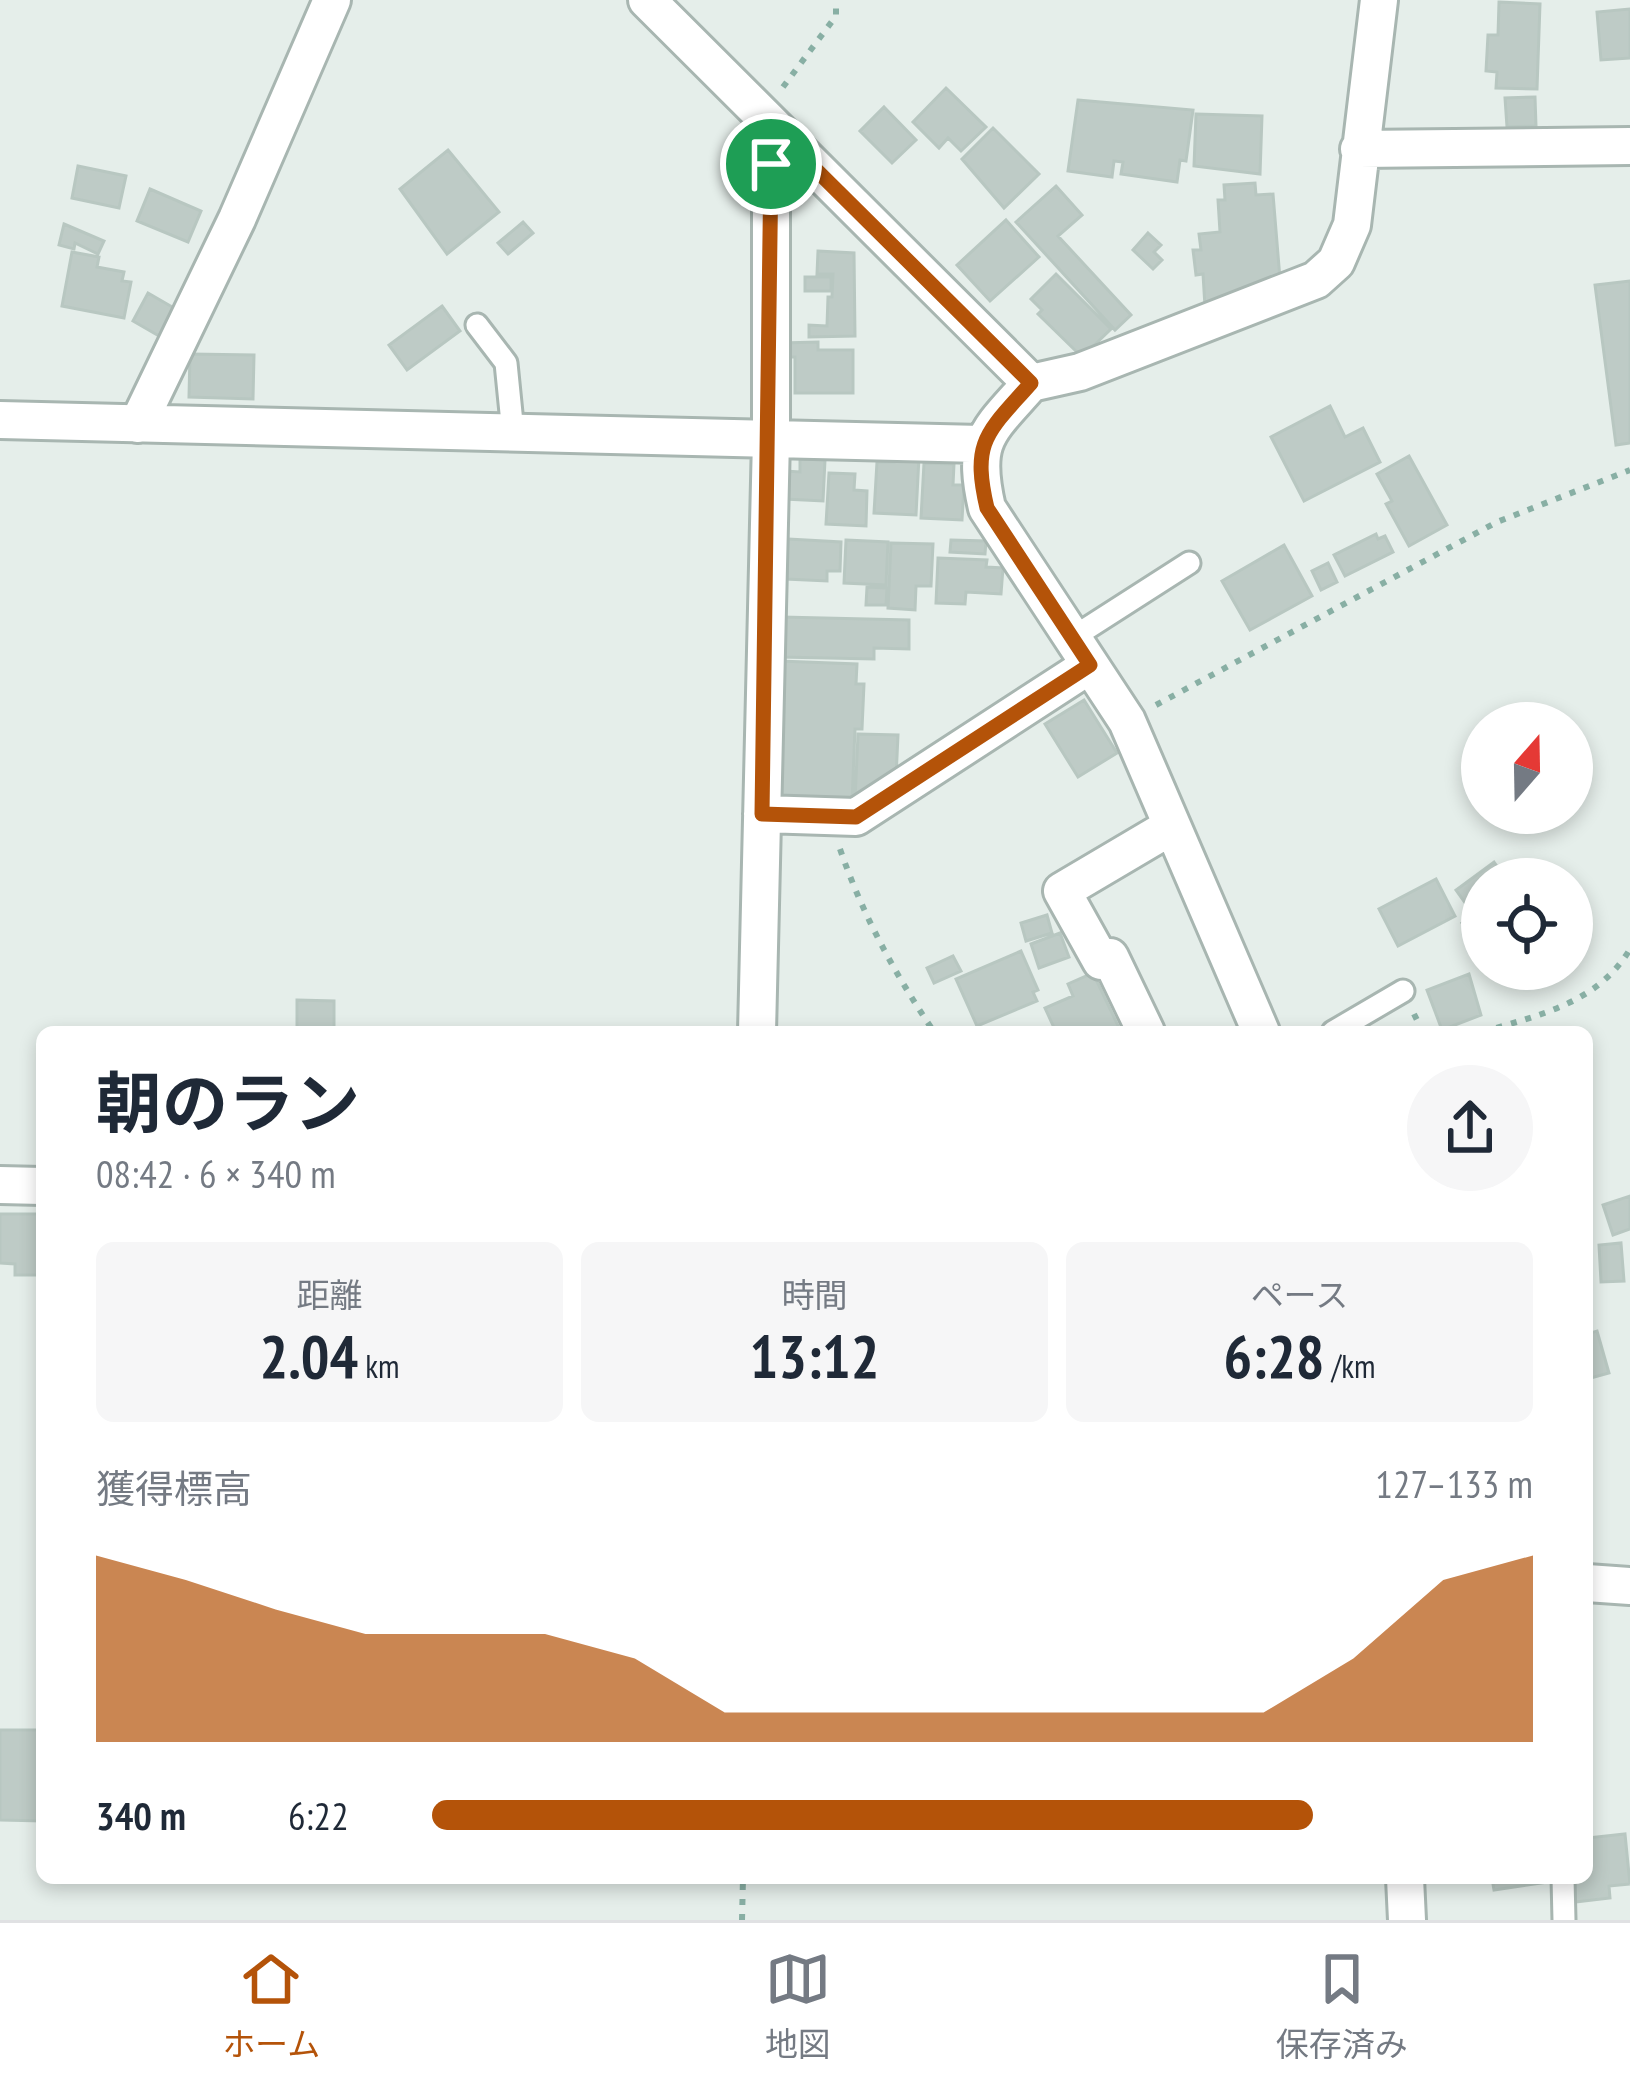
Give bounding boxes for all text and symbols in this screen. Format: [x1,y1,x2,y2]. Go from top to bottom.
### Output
pin [720,113,822,215]
icon: arrive [738,131,804,197]
north arrow [1461,702,1593,834]
map controls [1461,702,1593,990]
button: locate [1461,858,1593,990]
text: 朝のラン [96,1060,360,1145]
button: share [1407,1065,1533,1191]
text: 08:42 · 6 × 340 m [96,1148,336,1199]
text: 距離 [297,1273,363,1316]
text: 時間 [782,1273,848,1316]
text: ペース [1251,1273,1348,1316]
text: 2.04 [259,1317,358,1395]
text: 13:12 [750,1317,879,1395]
text: 6:28 [1223,1317,1325,1395]
text: km [358,1344,400,1387]
text: /km [1325,1344,1376,1387]
text: 127–133 m [1375,1458,1533,1509]
text: 獲得標高 [96,1463,252,1514]
text: 340 m [96,1790,186,1841]
text: 6:22 [288,1790,349,1841]
tab: ホーム [222,1946,320,2066]
tab: 地図 [765,1946,831,2066]
tab: 保存済み [1276,1946,1408,2066]

